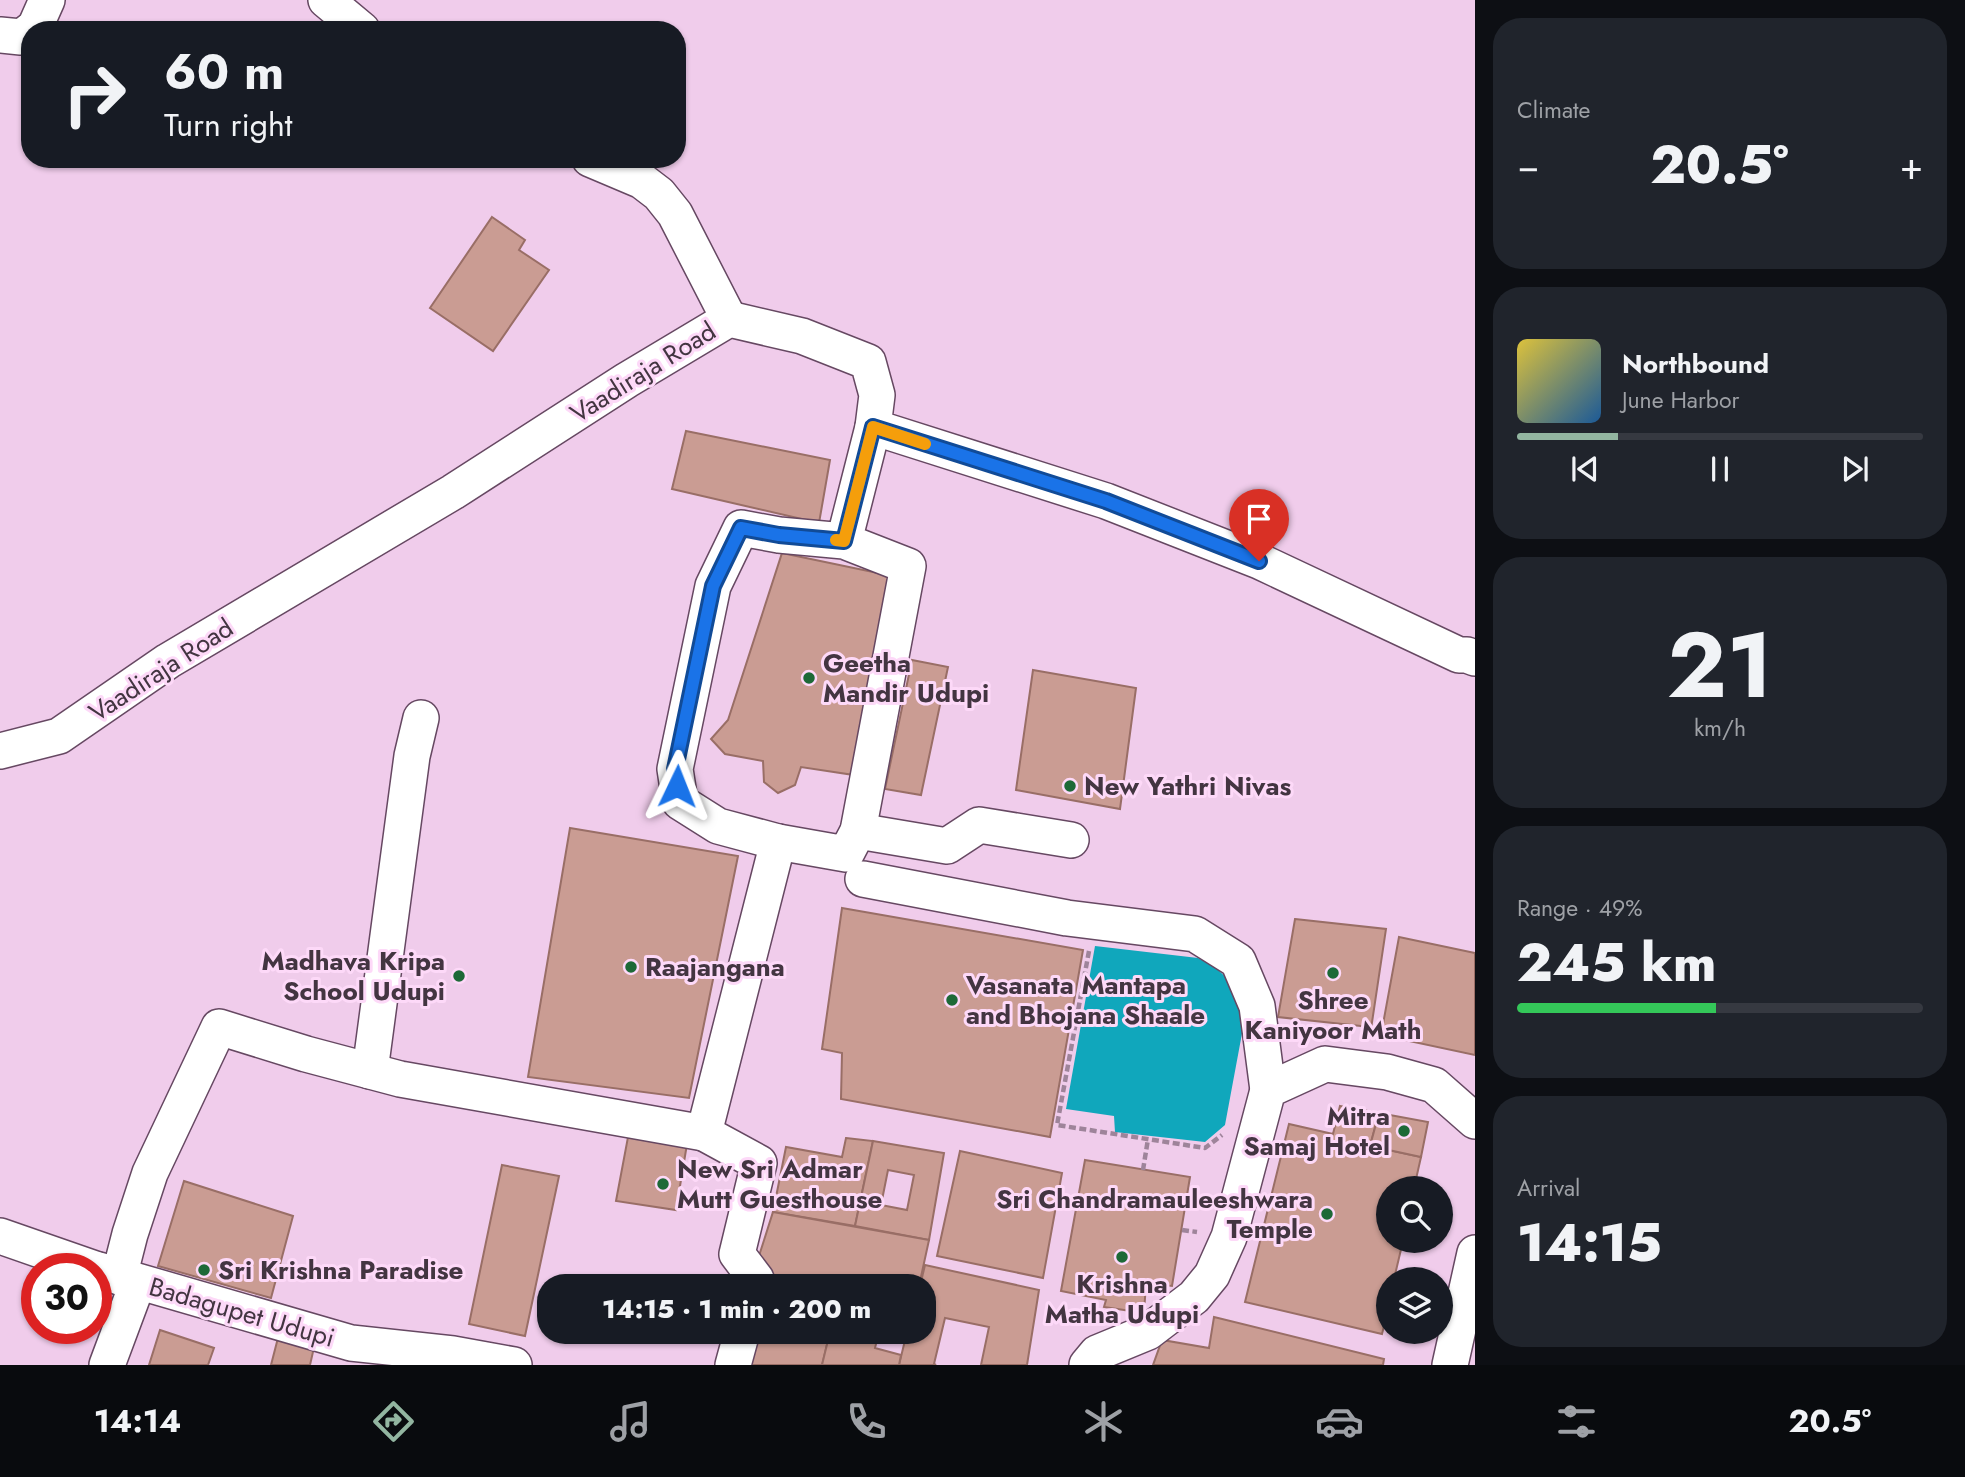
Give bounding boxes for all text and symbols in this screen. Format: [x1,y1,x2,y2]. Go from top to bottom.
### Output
text: 60 m [164,37,284,107]
icon: right [49,49,140,140]
text: Climate [1517,93,1590,127]
text: Turn right [164,102,293,148]
text: 20.5° [1650,127,1789,203]
text: − [1517,138,1539,193]
text: + [1900,138,1923,193]
street label: Vaadiraja Road [563,312,723,432]
text: Northbound [1622,345,1769,383]
text: June Harbor [1622,383,1739,417]
icon: previous [1566,450,1604,488]
icon: pause [1701,450,1739,488]
icon: next [1836,450,1874,488]
pin [1229,489,1289,561]
icon: arrive [1240,500,1278,538]
text: 21 [1667,600,1773,731]
street label: Vaadiraja Road [81,609,241,731]
place label: Geetha Mandir Udupi [823,644,989,712]
marker: Geetha Mandir Udupi [801,670,817,686]
text: km/h [1694,711,1746,745]
position arrow [640,749,714,823]
place label: New Yathri Nivas [1084,767,1292,805]
marker: New Yathri Nivas [1062,778,1078,794]
text: Range · 49% [1517,891,1643,925]
text: 245 km [1517,925,1716,1001]
place label: Madhava Kripa School Udupi [261,942,445,1010]
place label: Raajangana [645,948,785,986]
marker: Raajangana [623,959,639,975]
marker: Shree Kaniyoor Math [1325,965,1341,981]
place label: Vasanata Mantapa and Bhojana Shaale [965,966,1205,1034]
marker: Madhava Kripa School Udupi [451,968,467,984]
place label: Shree Kaniyoor Math [1245,981,1421,1049]
marker: Vasanata Mantapa and Bhojana Shaale [944,992,960,1008]
place label: Mitra Samaj Hotel [1244,1097,1390,1165]
marker: Mitra Samaj Hotel [1396,1123,1412,1139]
place label: New Sri Admar Mutt Guesthouse [677,1150,883,1218]
text: Arrival [1517,1171,1580,1205]
marker: New Sri Admar Mutt Guesthouse [655,1176,671,1192]
map controls [1376,1176,1453,1344]
button: search [1376,1176,1453,1253]
place label: Sri Chandramauleeshwara Temple [996,1180,1313,1248]
text: 14:15 [1517,1205,1662,1281]
marker: Sri Chandramauleeshwara Temple [1319,1206,1335,1222]
marker: Krishna Matha Udupi [1114,1249,1130,1265]
place label: Sri Krishna Paradise [218,1251,464,1289]
speed limit sign: 30 [21,1253,112,1344]
marker: Sri Krishna Paradise [196,1262,212,1278]
place label: Krishna Matha Udupi [1045,1265,1199,1333]
street label: Badagupet Udupi [145,1267,339,1357]
button: layers [1376,1267,1453,1344]
text: 14:15 · 1 min · 200 m [602,1290,871,1328]
icon: directions [369,1397,418,1446]
icon: music [606,1397,655,1446]
icon: phone [842,1397,891,1446]
icon: climate [1079,1397,1128,1446]
icon: car [1315,1397,1364,1446]
icon: filters [1552,1397,1601,1446]
text: 14:14 [94,1398,181,1444]
text: 20.5° [1789,1398,1871,1444]

